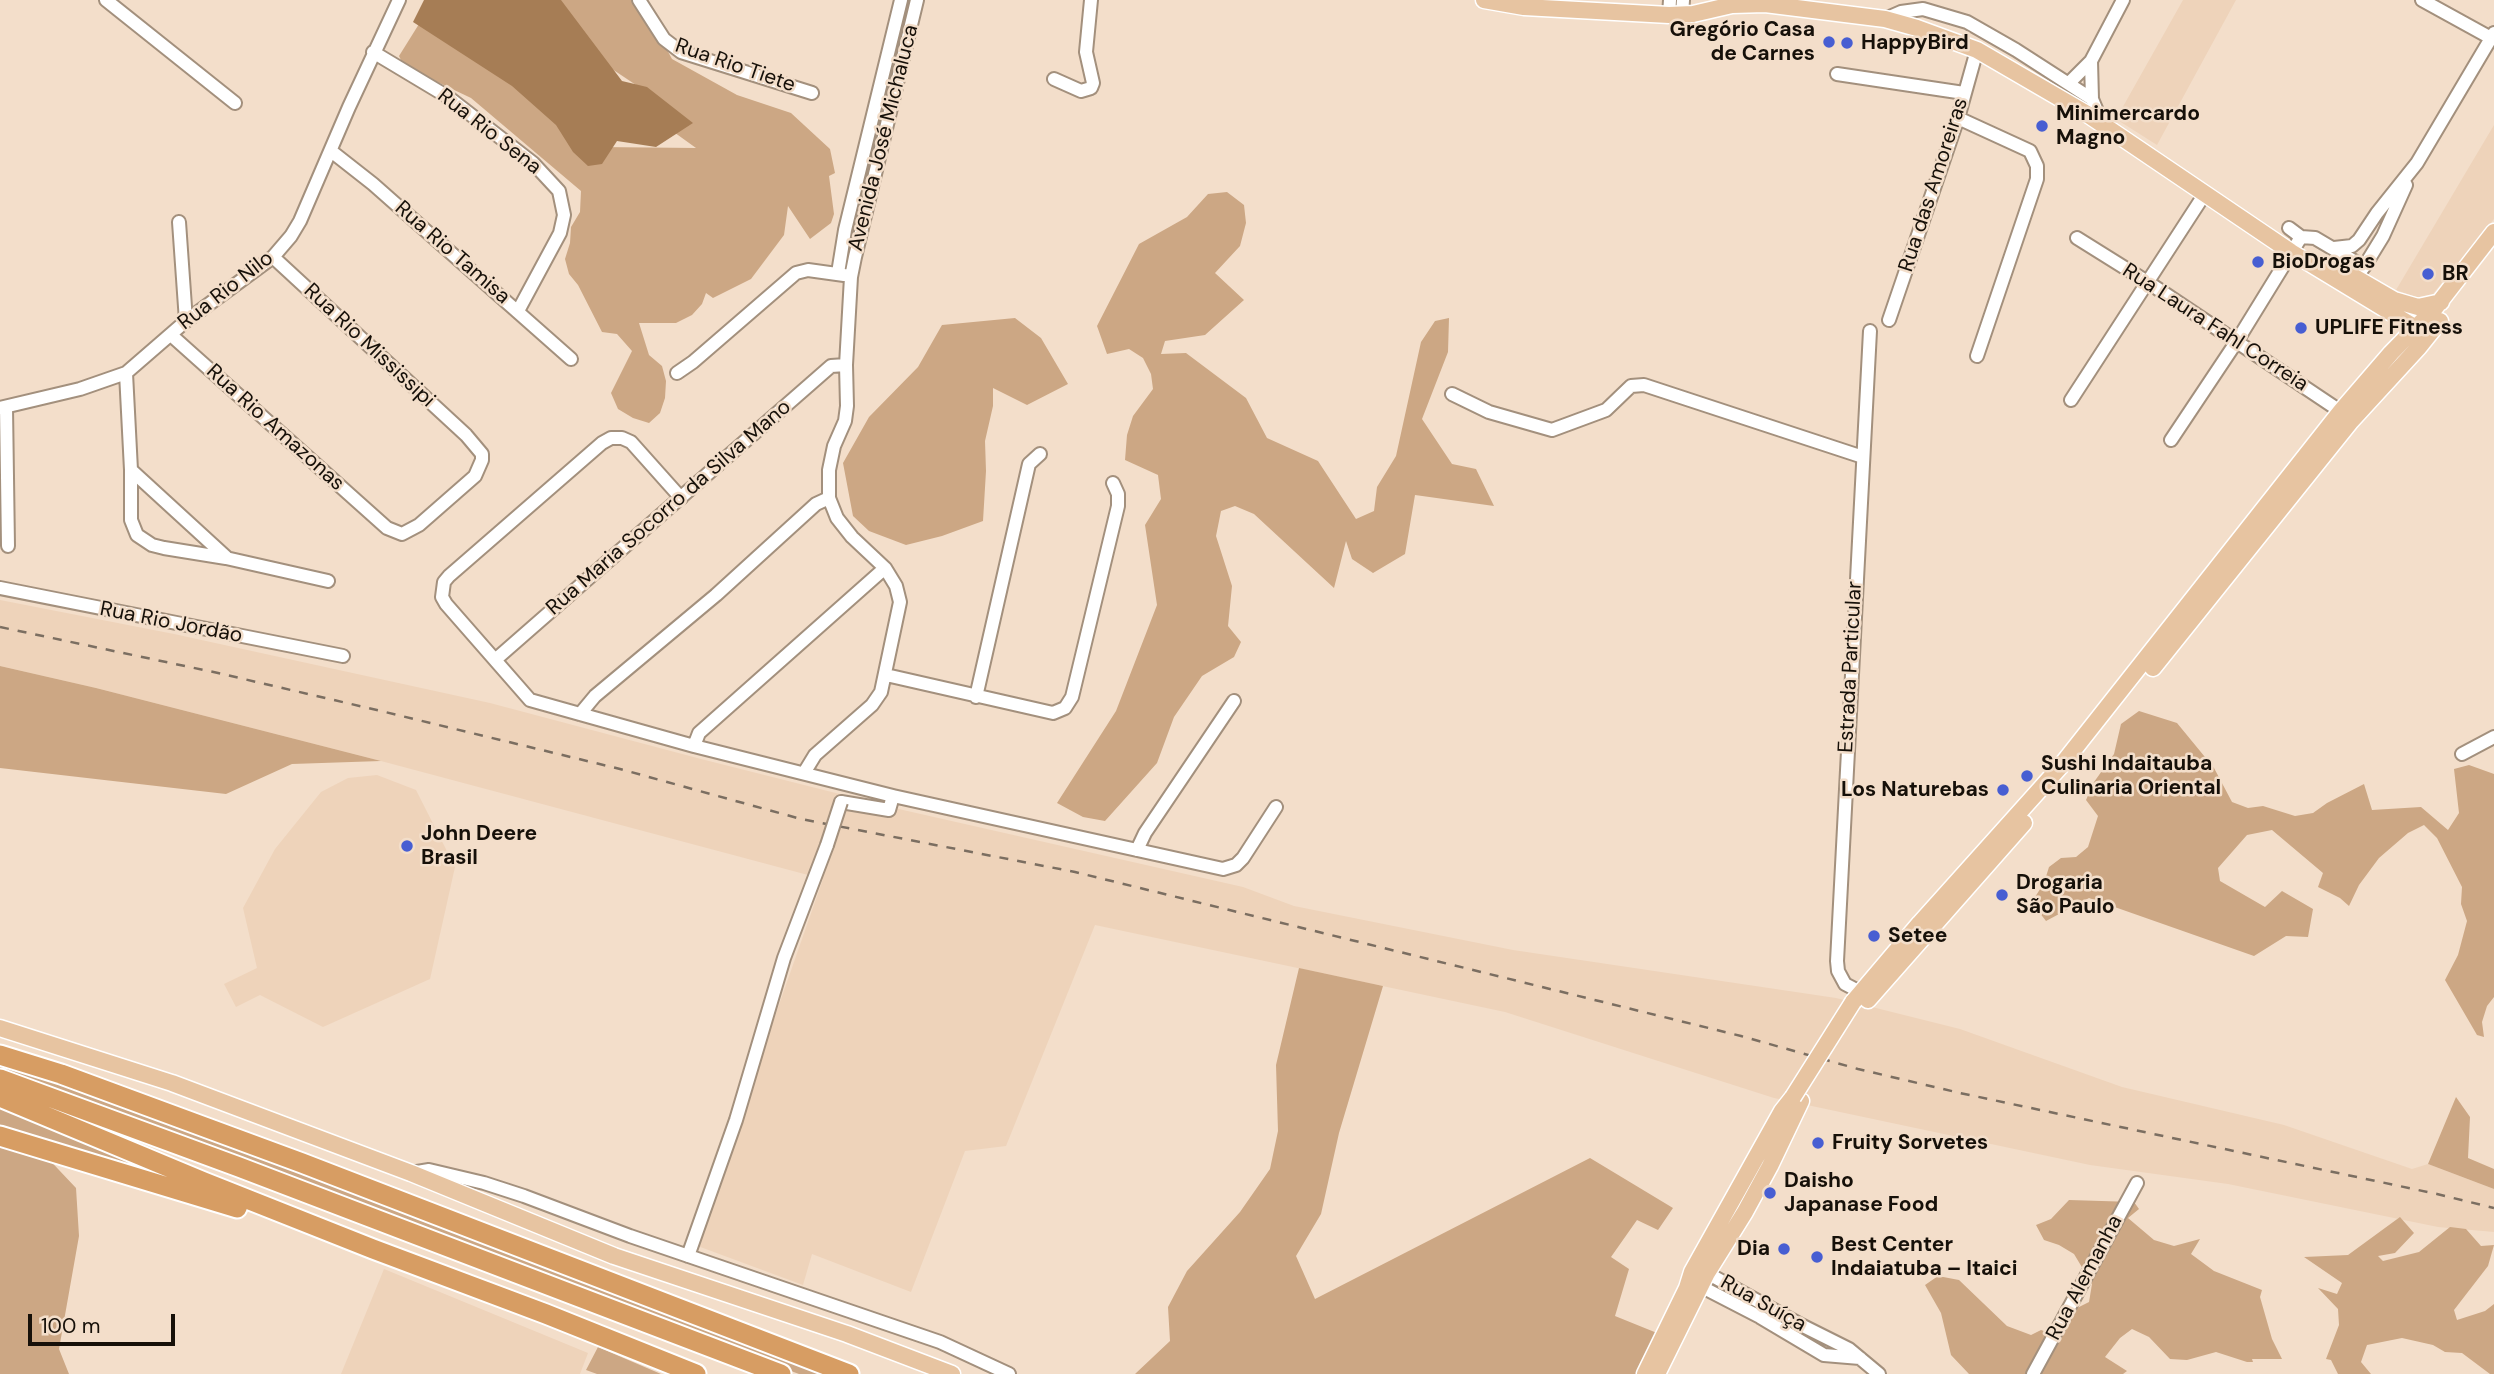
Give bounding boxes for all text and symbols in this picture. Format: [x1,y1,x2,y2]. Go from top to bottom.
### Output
place label: Gregório Casa de Carnes [1670,17,1815,67]
street label: Avenida José Michaluca [844,22,924,254]
place label: HappyBird [1861,30,1969,56]
street label: Rua Rio Tiete [672,34,798,98]
marker: Gregório Casa de Carnes [1821,34,1837,50]
marker: HappyBird [1839,35,1855,51]
street label: Rua Rio Sena [432,84,546,180]
street label: Rua das Amoreiras [1894,95,1974,275]
place label: Minimercardo Magno [2056,101,2200,151]
marker: Minimercardo Magno [2034,118,2050,134]
street label: Rua Rio Tamisa [389,196,515,310]
street label: Rua Rio Nilo [173,246,279,336]
place label: BioDrogas [2272,249,2375,275]
marker: BioDrogas [2250,254,2266,270]
street label: Rua Laura Fahl Correia [2117,259,2313,397]
place label: BR [2442,261,2469,287]
marker: BR [2420,266,2436,282]
street label: Rua Rio Mississipi [298,279,440,413]
place label: UPLIFE Fitness [2315,315,2463,341]
marker: UPLIFE Fitness [2293,320,2309,336]
street label: Rua Rio Amazonas [201,359,349,497]
street label: Rua Maria Socorro da Silva Mano [542,395,796,621]
street label: Estrada Particular [1834,581,1868,753]
street label: Rua Rio Jordão [98,597,244,649]
place label: Sushi Indaitauba Culinaria Oriental [2041,751,2221,801]
marker: Sushi Indaitauba Culinaria Oriental [2019,768,2035,784]
place label: Los Naturebas [1841,777,1989,803]
marker: Los Naturebas [1995,782,2011,798]
place label: John Deere Brasil [421,821,537,871]
marker: John Deere Brasil [399,838,415,854]
place label: Drogaria São Paulo [2016,870,2115,920]
marker: Drogaria São Paulo [1994,887,2010,903]
place label: Setee [1888,923,1947,949]
marker: Setee [1866,928,1882,944]
place label: Fruity Sorvetes [1832,1130,1988,1156]
marker: Fruity Sorvetes [1810,1135,1826,1151]
place label: Daisho Japanase Food [1784,1168,1938,1218]
marker: Daisho Japanase Food [1762,1185,1778,1201]
street label: Rua Alemanha [2042,1211,2128,1345]
place label: Best Center Indaiatuba – Itaici [1831,1232,2018,1282]
place label: Dia [1737,1236,1770,1262]
marker: Dia [1776,1241,1792,1257]
marker: Best Center Indaiatuba – Itaici [1809,1249,1825,1265]
street label: Rua Suíça [1716,1270,1810,1338]
scale bar [32,1300,178,1344]
text: 100 m [41,1312,101,1340]

